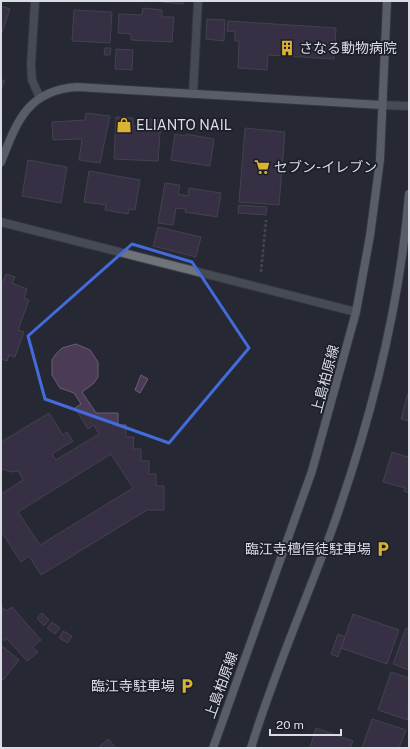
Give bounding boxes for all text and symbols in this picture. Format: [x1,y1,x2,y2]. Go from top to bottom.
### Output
building icon: さなる動物病院 [278,39,296,57]
place label: さなる動物病院 [299,40,397,56]
shop icon: ELIANTO NAIL [115,116,133,134]
place label: ELIANTO NAIL [136,117,232,133]
supermarket icon: セブン-イレブン [253,158,271,176]
place label: セブン-イレブン [274,159,377,175]
street label: 上島柏原線 [308,343,342,415]
parking icon: 臨江寺檀信徒駐車場 [374,540,392,558]
place label: 臨江寺檀信徒駐車場 [245,541,371,557]
street label: 上島柏原線 [202,649,240,721]
parking icon: 臨江寺駐車場 [178,677,196,695]
place label: 臨江寺駐車場 [91,678,175,694]
scale bar [270,711,341,737]
text: 20 m [276,718,304,732]

